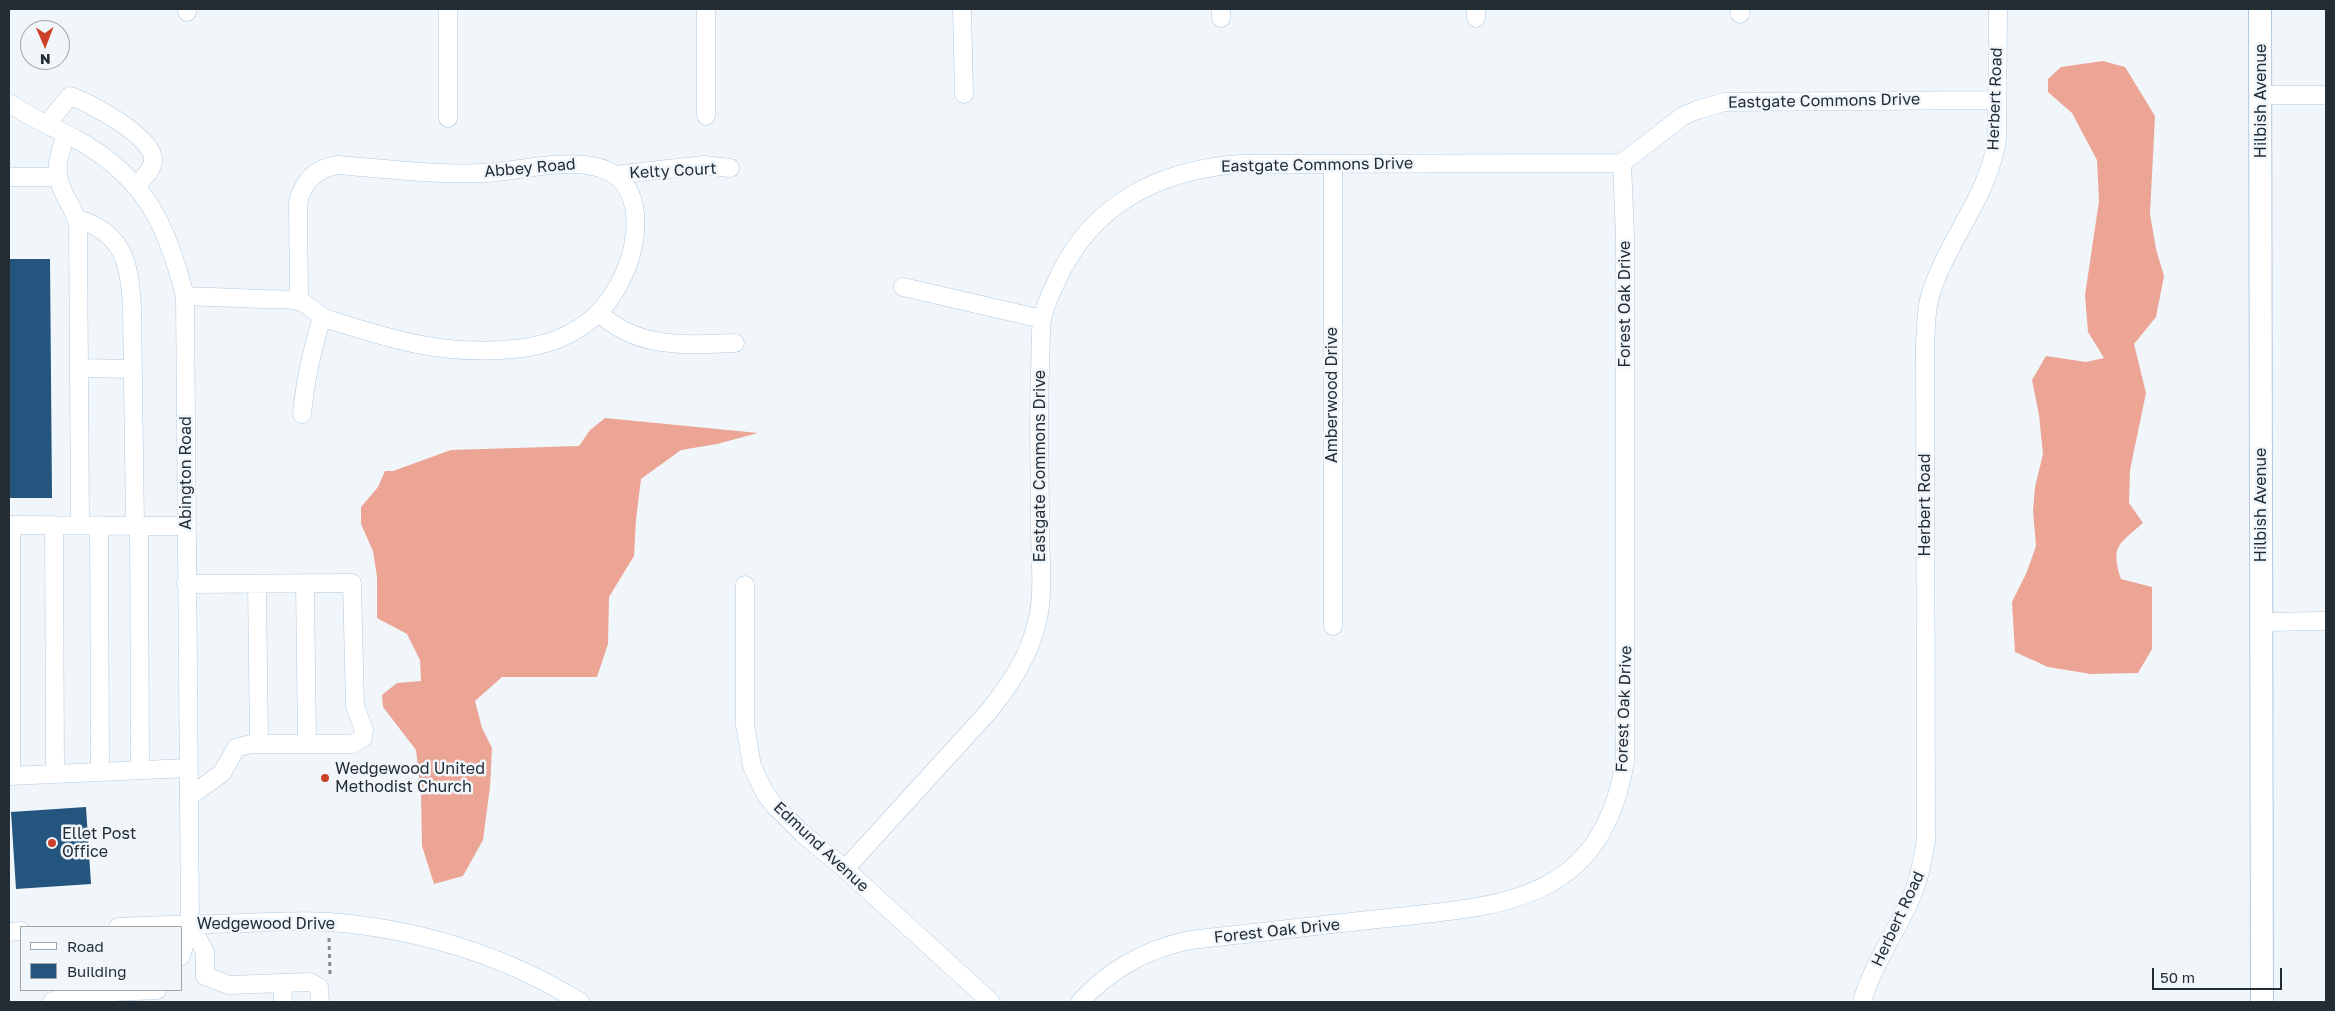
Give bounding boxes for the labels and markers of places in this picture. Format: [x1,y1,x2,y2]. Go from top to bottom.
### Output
place label: Wedgewood United Methodist Church [335,759,485,797]
marker: Wedgewood United Methodist Church [319,772,331,784]
place label: Ellet Post Office [62,824,136,862]
marker: Ellet Post Office [46,837,58,849]

